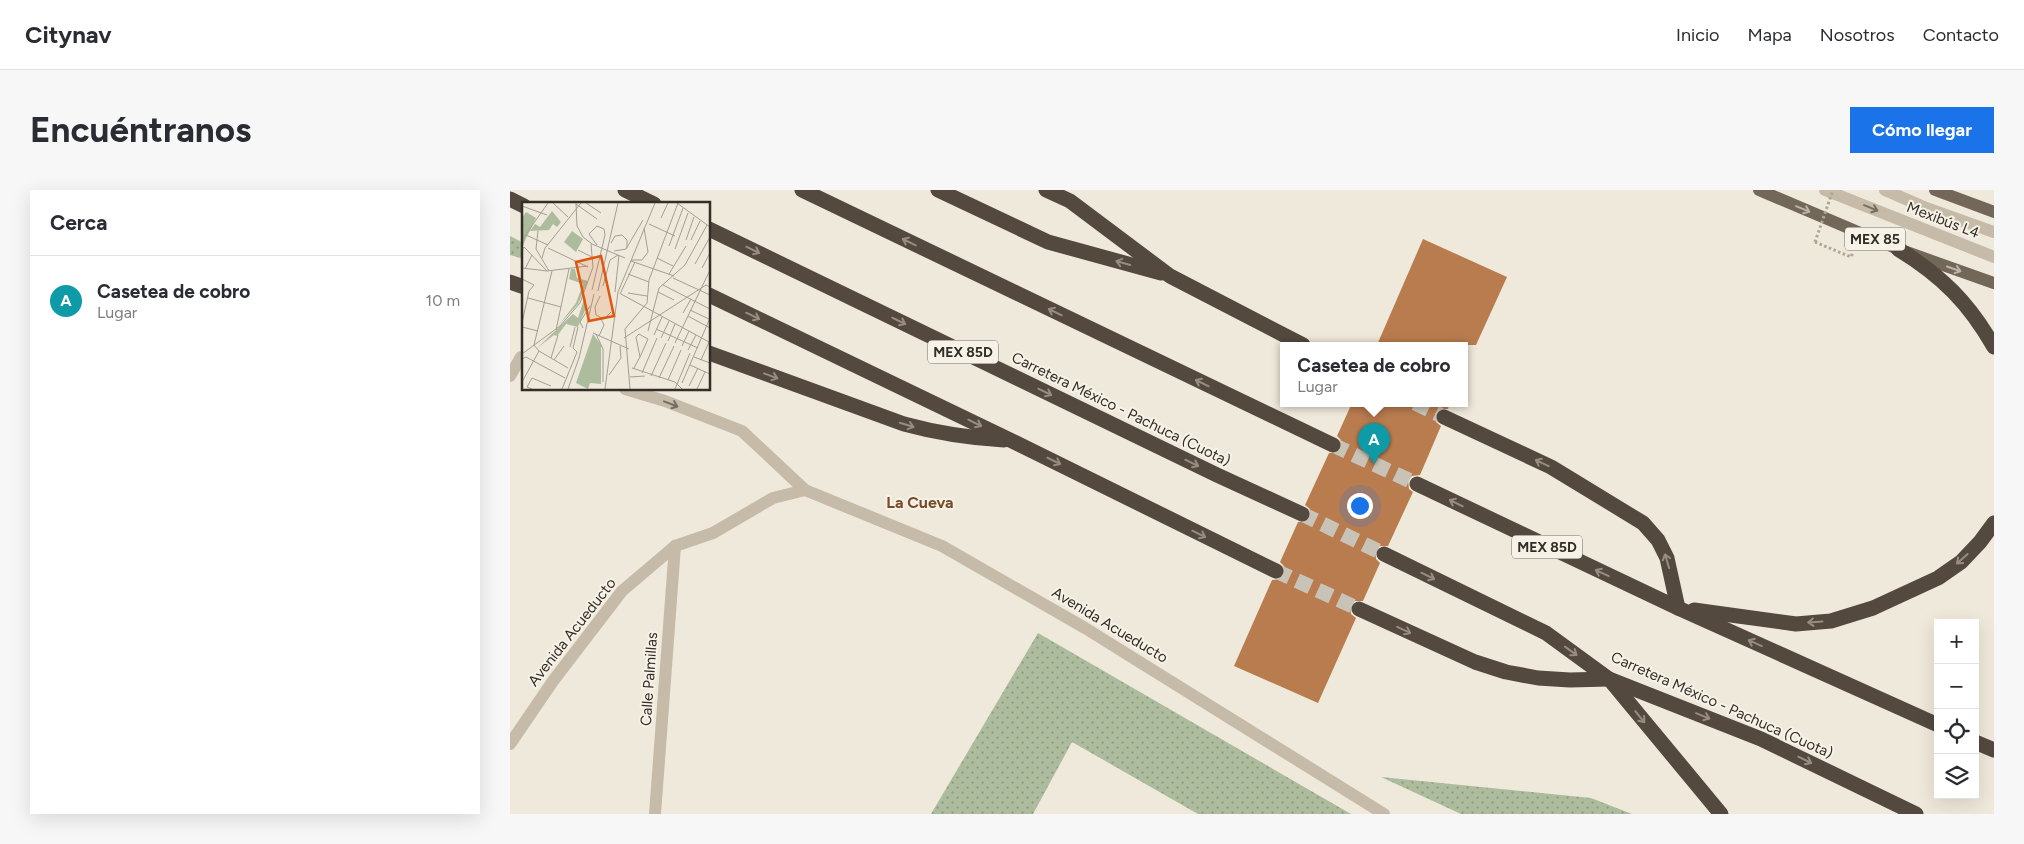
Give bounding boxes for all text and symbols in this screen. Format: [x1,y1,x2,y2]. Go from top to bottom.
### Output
text: Citynav [25,20,112,49]
text: Inicio [1676,24,1720,46]
text: Mapa [1748,24,1792,46]
text: Nosotros [1820,24,1895,46]
text: Contacto [1923,24,1999,46]
button: Cómo llegar [1850,107,1994,153]
text: Encuéntranos [30,109,251,151]
street label: Mexibús L4 [1904,198,1982,242]
inset map [522,202,710,390]
one-way arrow [1795,205,1810,214]
one-way arrow [1863,205,1878,214]
text: Cerca [50,210,107,235]
road number: MEX 85 [1845,228,1905,251]
one-way arrow [902,236,917,246]
one-way arrow [745,246,760,255]
one-way arrow [1116,258,1132,267]
one-way arrow [1946,265,1962,274]
text: Casetea de cobro [97,280,250,303]
text: A [60,291,72,310]
text: 10 m [426,291,460,310]
text: Lugar [97,303,137,322]
one-way arrow [1048,307,1063,316]
one-way arrow [745,312,760,321]
one-way arrow [891,317,906,326]
road number: MEX 85D [928,340,998,363]
popup [1280,342,1468,407]
street label: Carretera México - Pachuca (Cuota) [1009,348,1233,470]
text: Casetea de cobro [1297,354,1451,377]
one-way arrow [763,372,778,381]
one-way arrow [1195,377,1210,387]
text: Lugar [1297,377,1338,396]
one-way arrow [1037,388,1052,397]
one-way arrow [663,400,678,409]
one-way arrow [967,419,982,428]
one-way arrow [898,420,914,430]
pin: A [1358,423,1390,464]
one-way arrow [1046,457,1061,467]
one-way arrow [1184,458,1199,468]
one-way arrow [1535,458,1550,467]
district label: La Cueva [886,493,954,512]
your location [1347,493,1373,519]
one-way arrow [1448,497,1463,507]
one-way arrow [1191,529,1206,539]
road number: MEX 85D [1512,536,1582,558]
one-way arrow [1661,553,1671,569]
one-way arrow [1956,554,1969,565]
one-way arrow [1595,567,1610,577]
one-way arrow [1420,572,1435,581]
street label: Avenida Acueducto [524,574,620,690]
street label: Avenida Acueducto [1049,583,1172,667]
one-way arrow [1807,618,1823,627]
map controls [1934,619,1979,799]
button: + [1934,619,1979,664]
one-way arrow [1396,625,1411,635]
street label: Calle Palmillas [637,632,661,726]
one-way arrow [1748,638,1763,647]
one-way arrow [1564,646,1578,656]
street label: Carretera México - Pachuca (Cuota) [1608,648,1836,762]
button: − [1934,664,1979,709]
button: locate [1934,709,1979,754]
one-way arrow [1634,710,1645,723]
one-way arrow [1695,712,1711,721]
button: layers [1934,754,1979,799]
one-way arrow [1797,756,1812,765]

